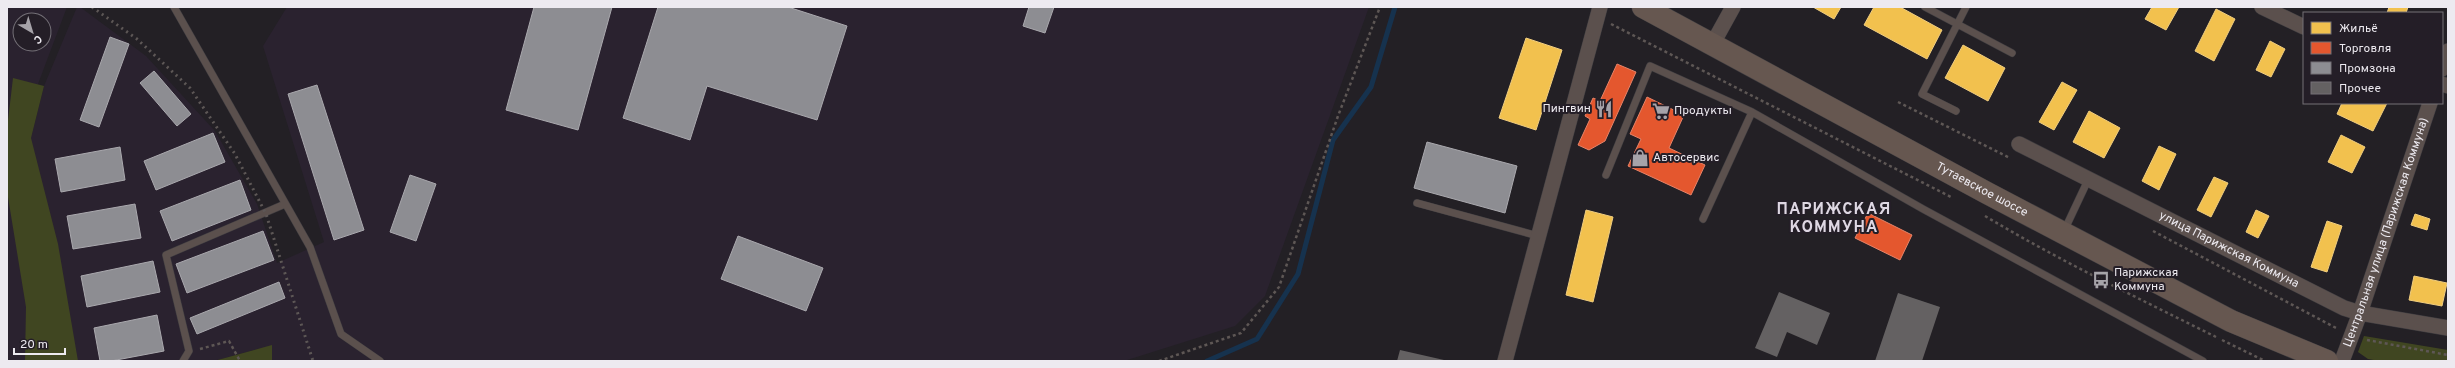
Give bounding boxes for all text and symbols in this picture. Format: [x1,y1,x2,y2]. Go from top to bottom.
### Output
north arrow [12,12,52,52]
legend [2303,12,2443,104]
text: Жильё [2339,21,2378,37]
text: С [30,31,45,47]
text: Торговля [2339,41,2391,57]
text: Промзона [2339,61,2396,77]
text: Прочее [2339,81,2381,97]
restaurant icon: Пингвин [1594,99,1614,119]
place label: Пингвин [1542,101,1591,117]
supermarket icon: Продукты [1651,101,1671,121]
place label: Продукты [1674,103,1732,119]
street label: Центральная улица (Парижская Коммуна) [2340,116,2433,349]
shop icon: Автосервис [1630,148,1650,168]
place label: Автосервис [1653,150,1719,166]
street label: Тутаевское шоссе [1933,159,2031,221]
district label: ПАРИЖСКАЯ КОММУНА [1777,200,1891,238]
street label: улица Парижская Коммуна [2156,208,2302,292]
place label: Парижская Коммуна [2114,265,2178,295]
bus stop icon: Парижская Коммуна [2091,270,2111,290]
scale bar [14,330,65,356]
text: 20 m [20,337,48,353]

